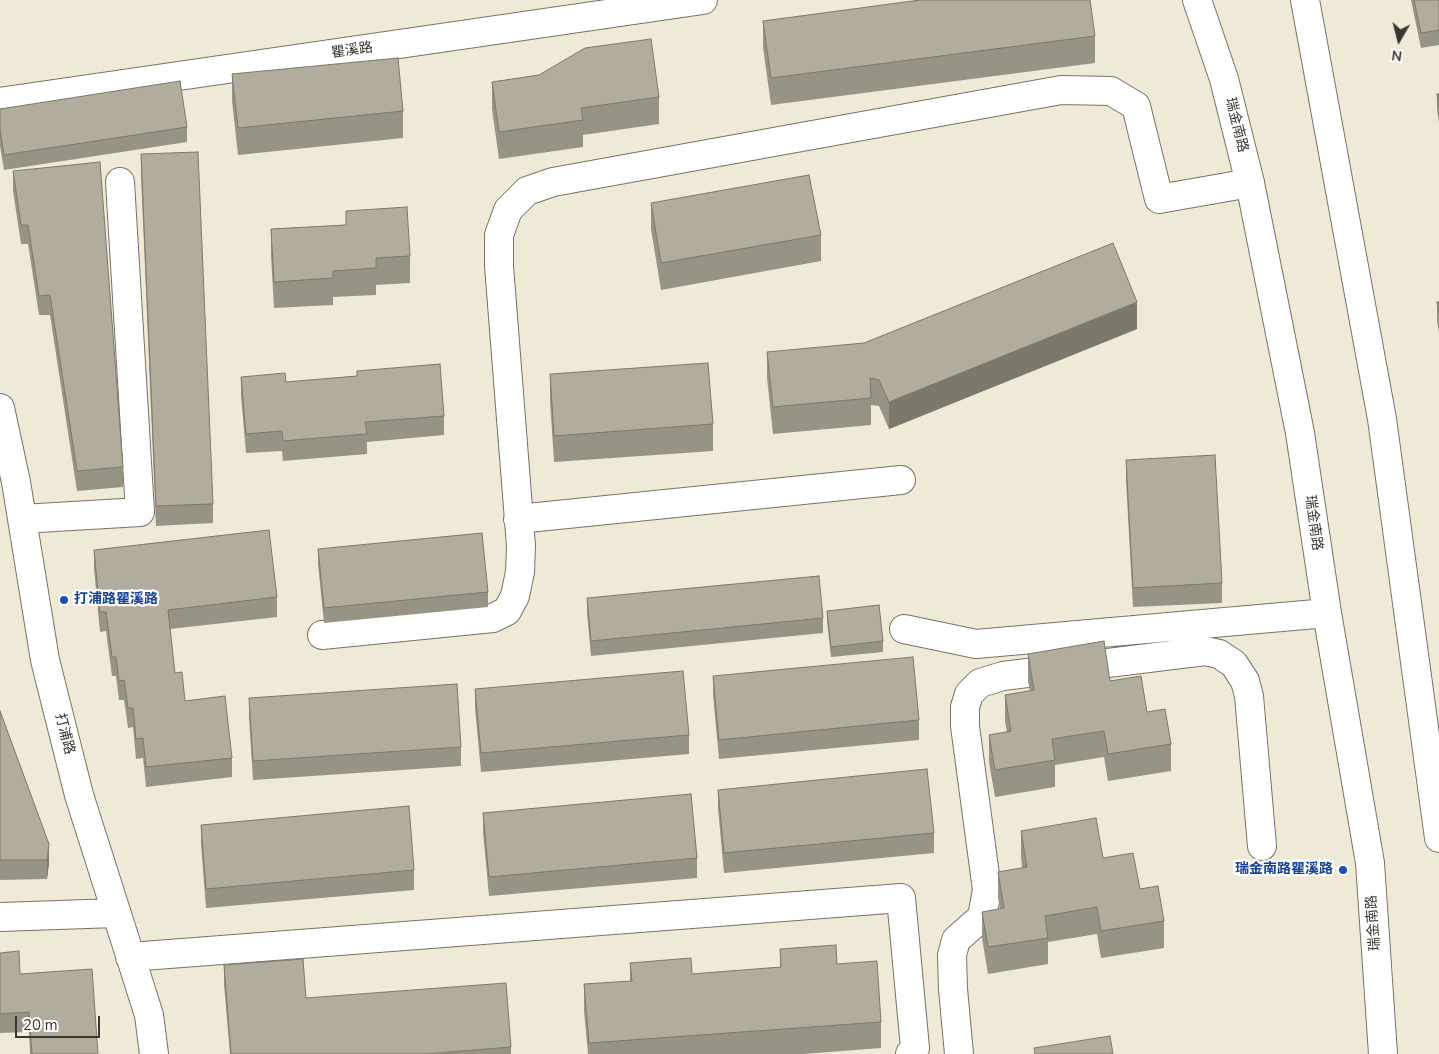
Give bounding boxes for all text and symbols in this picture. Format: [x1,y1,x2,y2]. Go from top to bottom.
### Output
north arrow [1374,15,1424,65]
street label: 瞿溪路 [330,40,374,62]
text: N [1390,45,1403,65]
street label: 瑞金南路 [1221,96,1251,154]
street label: 瑞金南路 [1301,494,1325,552]
place label: 打浦路瞿溪路 [74,592,158,608]
marker: 打浦路瞿溪路 [58,594,70,606]
street label: 打浦路 [51,712,77,756]
place label: 瑞金南路瞿溪路 [1235,862,1333,878]
marker: 瑞金南路瞿溪路 [1337,864,1349,876]
street label: 瑞金南路 [1364,894,1384,952]
scale bar [18,1006,102,1038]
text: 20 m [23,1015,58,1035]

